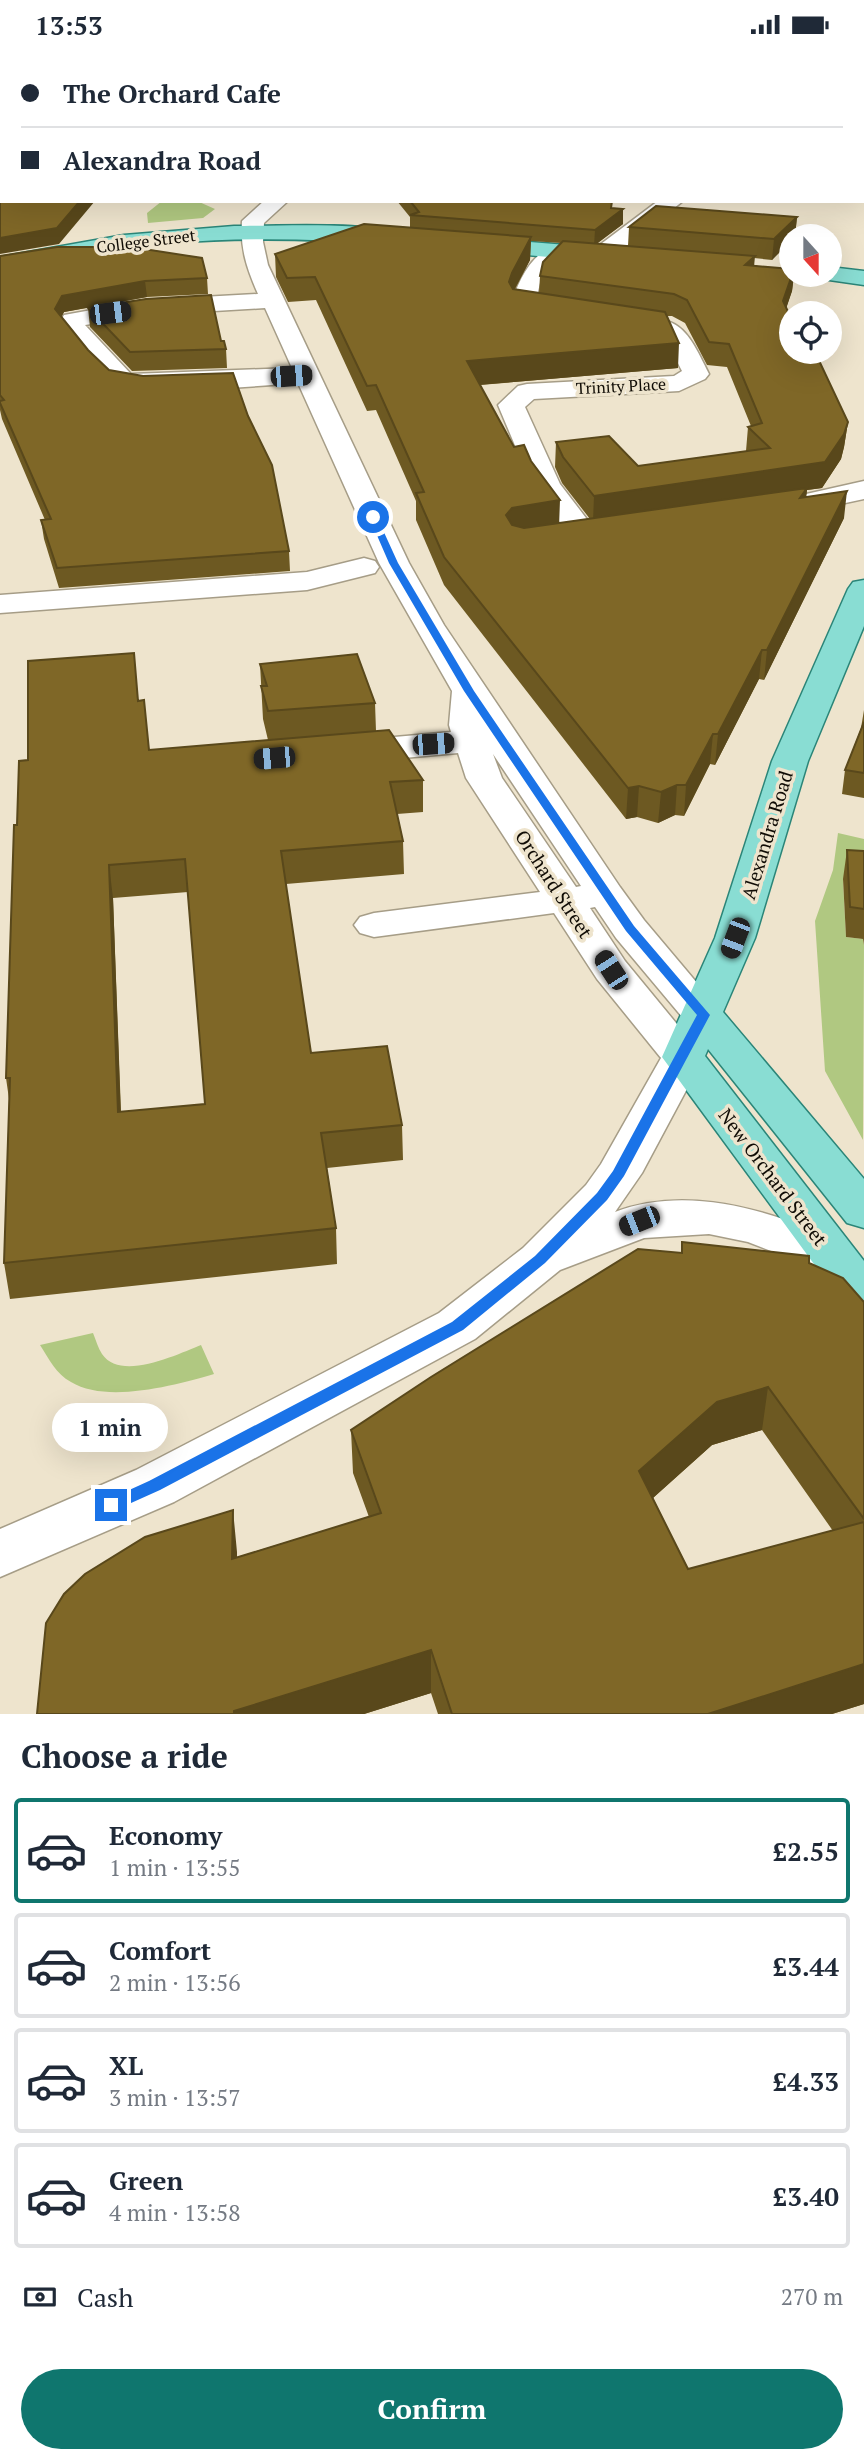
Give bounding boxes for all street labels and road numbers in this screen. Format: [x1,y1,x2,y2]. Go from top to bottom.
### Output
street label: College Street [95,224,197,258]
street label: Trinity Place [575,373,667,399]
street label: Alexandra Road [735,767,798,902]
street label: Orchard Street [510,825,599,943]
street label: New Orchard Street [713,1103,833,1251]

